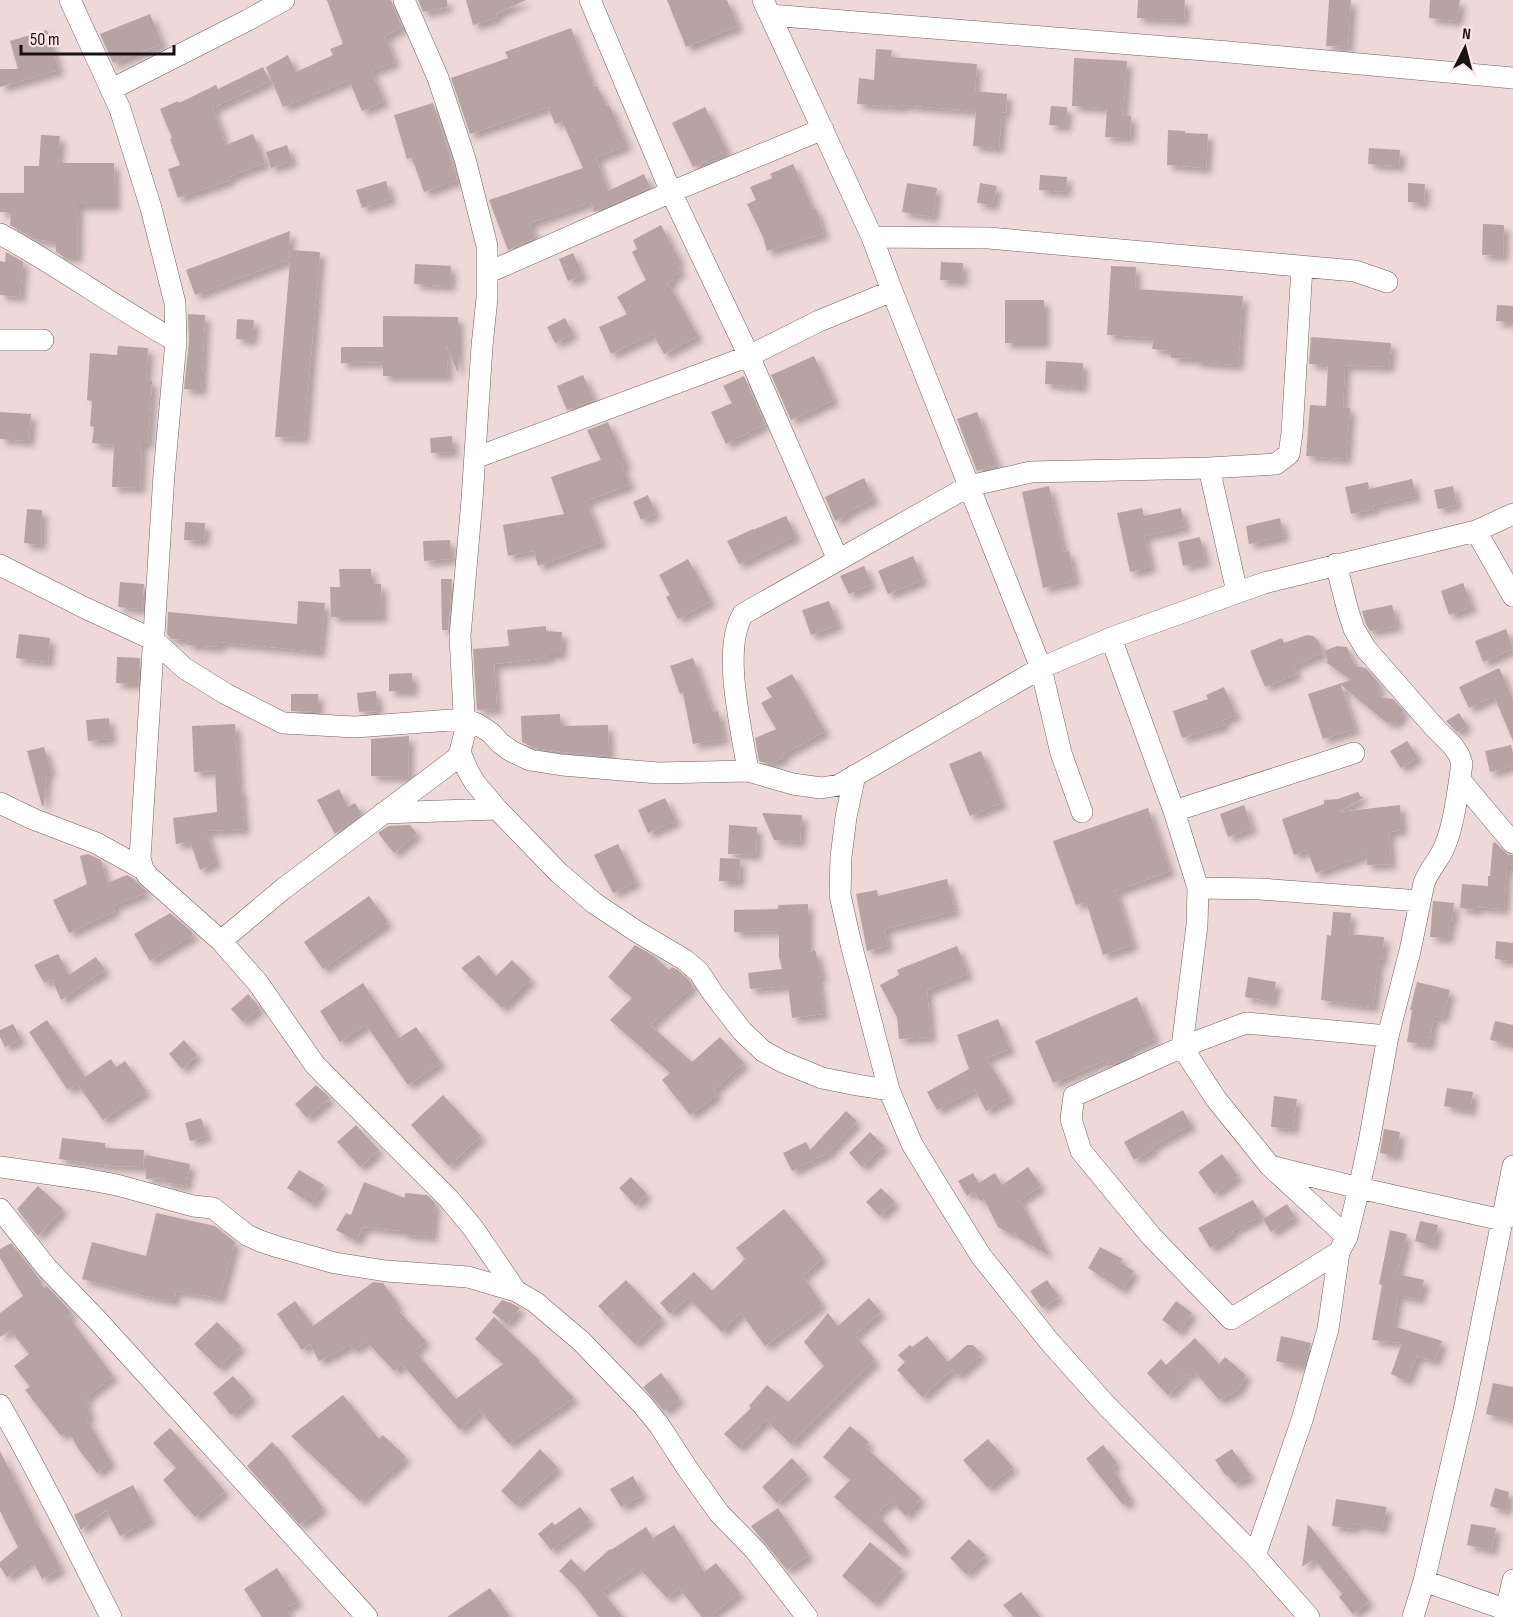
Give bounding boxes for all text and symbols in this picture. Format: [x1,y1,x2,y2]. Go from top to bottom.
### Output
scale bar [21,18,174,56]
north arrow [1435,18,1495,78]
text: N [1461,25,1472,44]
text: 50 m [30,29,60,50]

